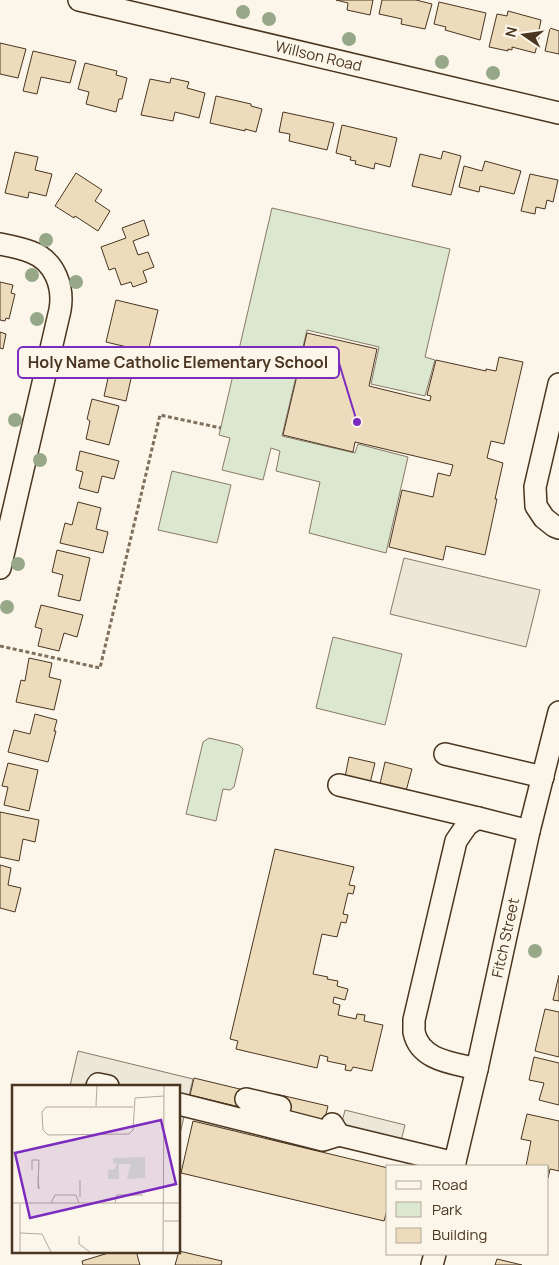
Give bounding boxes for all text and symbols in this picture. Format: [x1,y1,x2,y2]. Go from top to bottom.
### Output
north arrow [499,10,549,60]
text: N [500,25,521,39]
street label: Willson Road [273,36,364,76]
callout: Holy Name Catholic Elementary School [18,347,339,378]
text: Holy Name Catholic Elementary School [28,351,328,373]
street label: Fitch Street [486,896,524,980]
inset map [12,1085,180,1252]
legend [386,1165,549,1255]
text: Road [432,1174,468,1195]
text: Park [432,1199,462,1220]
text: Building [432,1224,487,1245]

